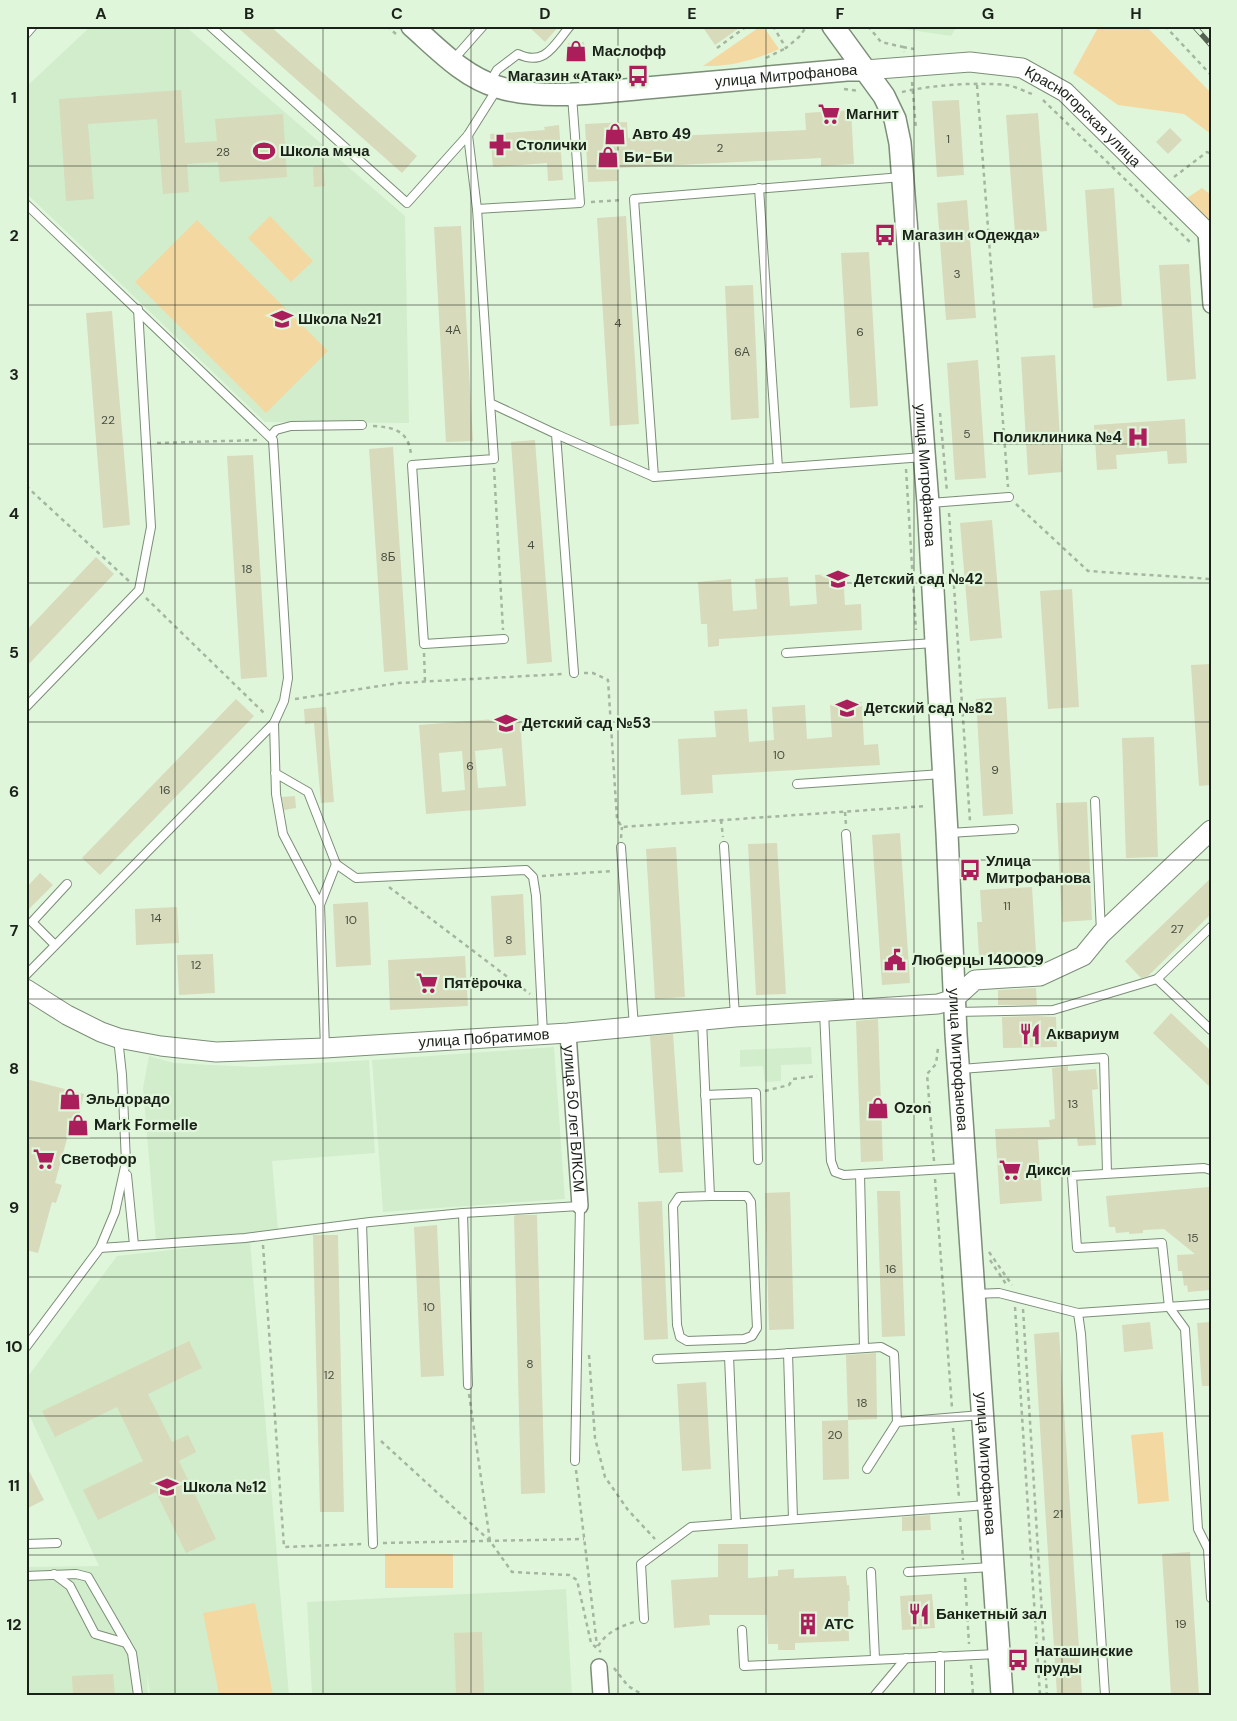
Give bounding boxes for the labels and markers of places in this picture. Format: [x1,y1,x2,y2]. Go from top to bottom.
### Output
shop icon: Маслофф [563,38,589,64]
place label: Маслофф [592,41,666,61]
bus stop icon: Магазин «Атак» [625,63,651,89]
place label: Магазин «Атак» [508,66,622,86]
supermarket icon: Магнит [816,101,842,127]
place label: Магнит [846,104,899,124]
shop icon: Авто 49 [602,121,628,147]
place label: Авто 49 [632,124,691,144]
pharmacy icon: Столички [487,132,513,158]
place label: Столички [516,135,587,155]
sports icon: Школа мяча [251,138,277,164]
place label: Школа мяча [280,141,370,161]
shop icon: Би-Би [595,144,621,170]
place label: Би-Би [624,147,673,167]
bus stop icon: Магазин «Одежда» [872,222,898,248]
place label: Магазин «Одежда» [902,225,1040,245]
school or university icon: Школа №21 [269,306,295,332]
place label: Школа №21 [298,309,381,329]
hospital icon: Поликлиника №4 [1125,424,1151,450]
place label: Поликлиника №4 [993,427,1122,447]
school or university icon: Детский сад №42 [825,566,851,592]
place label: Детский сад №42 [854,569,983,589]
school or university icon: Детский сад №82 [834,695,860,721]
place label: Детский сад №82 [864,698,993,718]
school or university icon: Детский сад №53 [493,710,519,736]
place label: Детский сад №53 [522,713,651,733]
place label: Улица Митрофанова [986,851,1091,888]
bus stop icon: Улица Митрофанова [957,857,983,883]
public building icon: Люберцы 140009 [882,947,908,973]
place label: Люберцы 140009 [912,950,1044,970]
supermarket icon: Пятёрочка [414,970,440,996]
place label: Пятёрочка [444,973,522,993]
restaurant icon: Аквариум [1017,1021,1043,1047]
place label: Аквариум [1046,1024,1119,1044]
shop icon: Эльдорадо [57,1086,83,1112]
place label: Эльдорадо [86,1089,170,1109]
shop icon: Ozon [865,1095,891,1121]
place label: Ozon [894,1098,932,1118]
shop icon: Mark Formelle [65,1112,91,1138]
place label: Mark Formelle [94,1115,198,1135]
supermarket icon: Светофор [31,1146,57,1172]
place label: Светофор [61,1149,137,1169]
supermarket icon: Дикси [997,1157,1023,1183]
place label: Дикси [1026,1160,1071,1180]
school or university icon: Школа №12 [154,1474,180,1500]
place label: Школа №12 [183,1477,267,1497]
restaurant icon: Банкетный зал [906,1601,932,1627]
place label: Банкетный зал [936,1604,1047,1624]
building icon: АТС [795,1611,821,1637]
place label: АТС [824,1614,854,1634]
place label: Наташинские пруды [1034,1641,1133,1678]
bus stop icon: Наташинские пруды [1005,1647,1031,1673]

